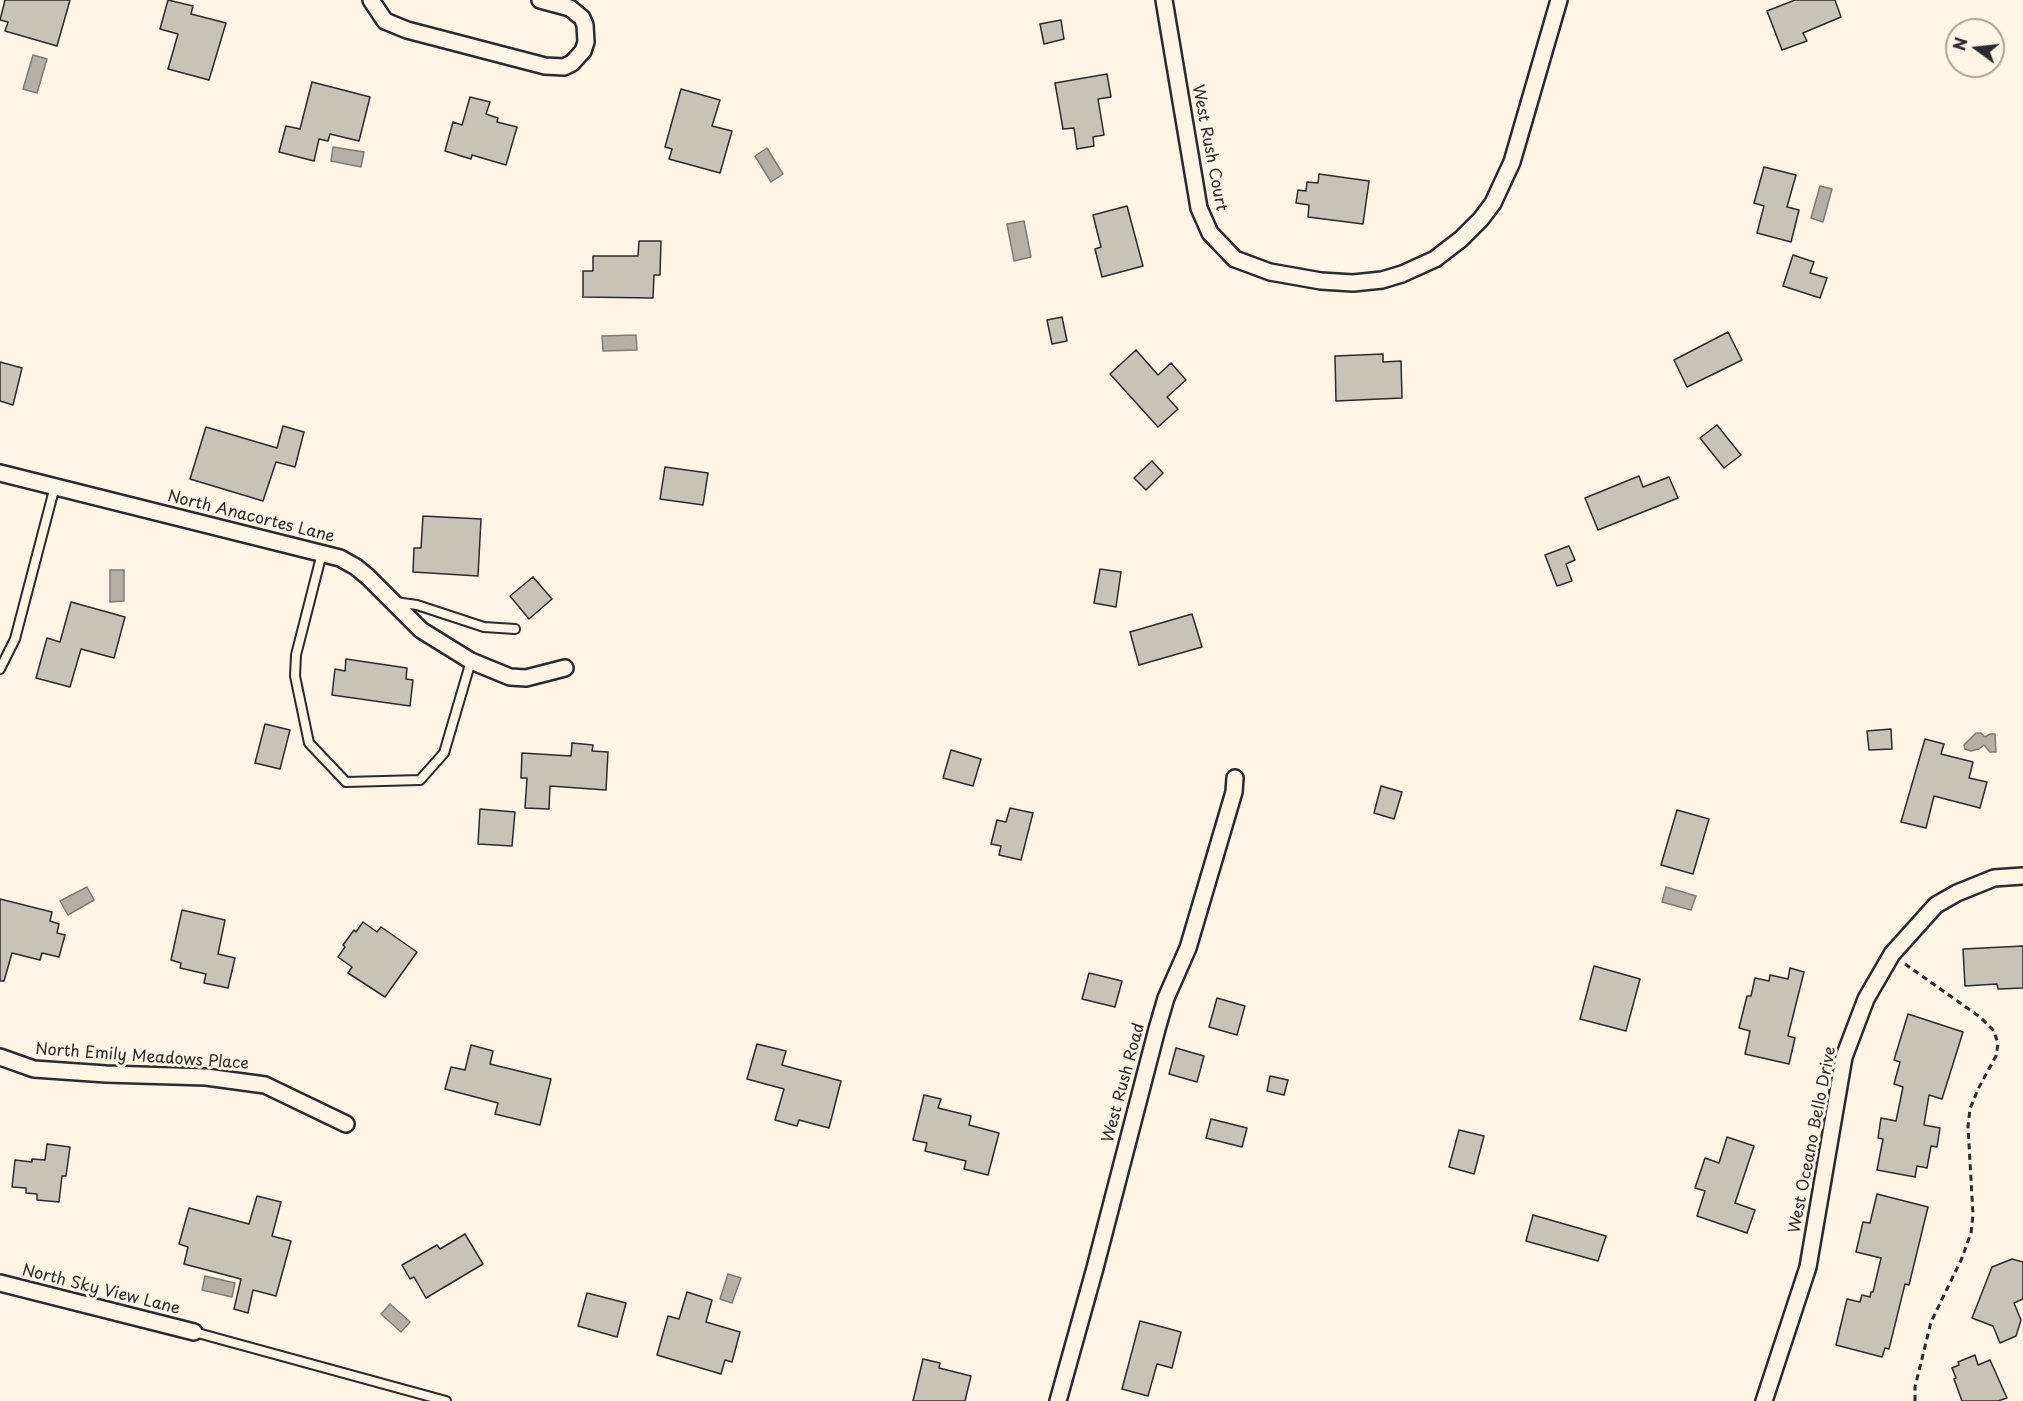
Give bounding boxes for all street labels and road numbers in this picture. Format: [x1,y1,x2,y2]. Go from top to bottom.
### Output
street label: West Rush Court [1187,83,1231,213]
street label: North Anacortes Lane [165,487,337,547]
street label: West Rush Road [1099,1021,1149,1145]
street label: North Emily Meadows Place [35,1040,249,1074]
street label: West Oceano Bello Drive [1785,1045,1841,1235]
street label: North Sky View Lane [20,1261,182,1319]

